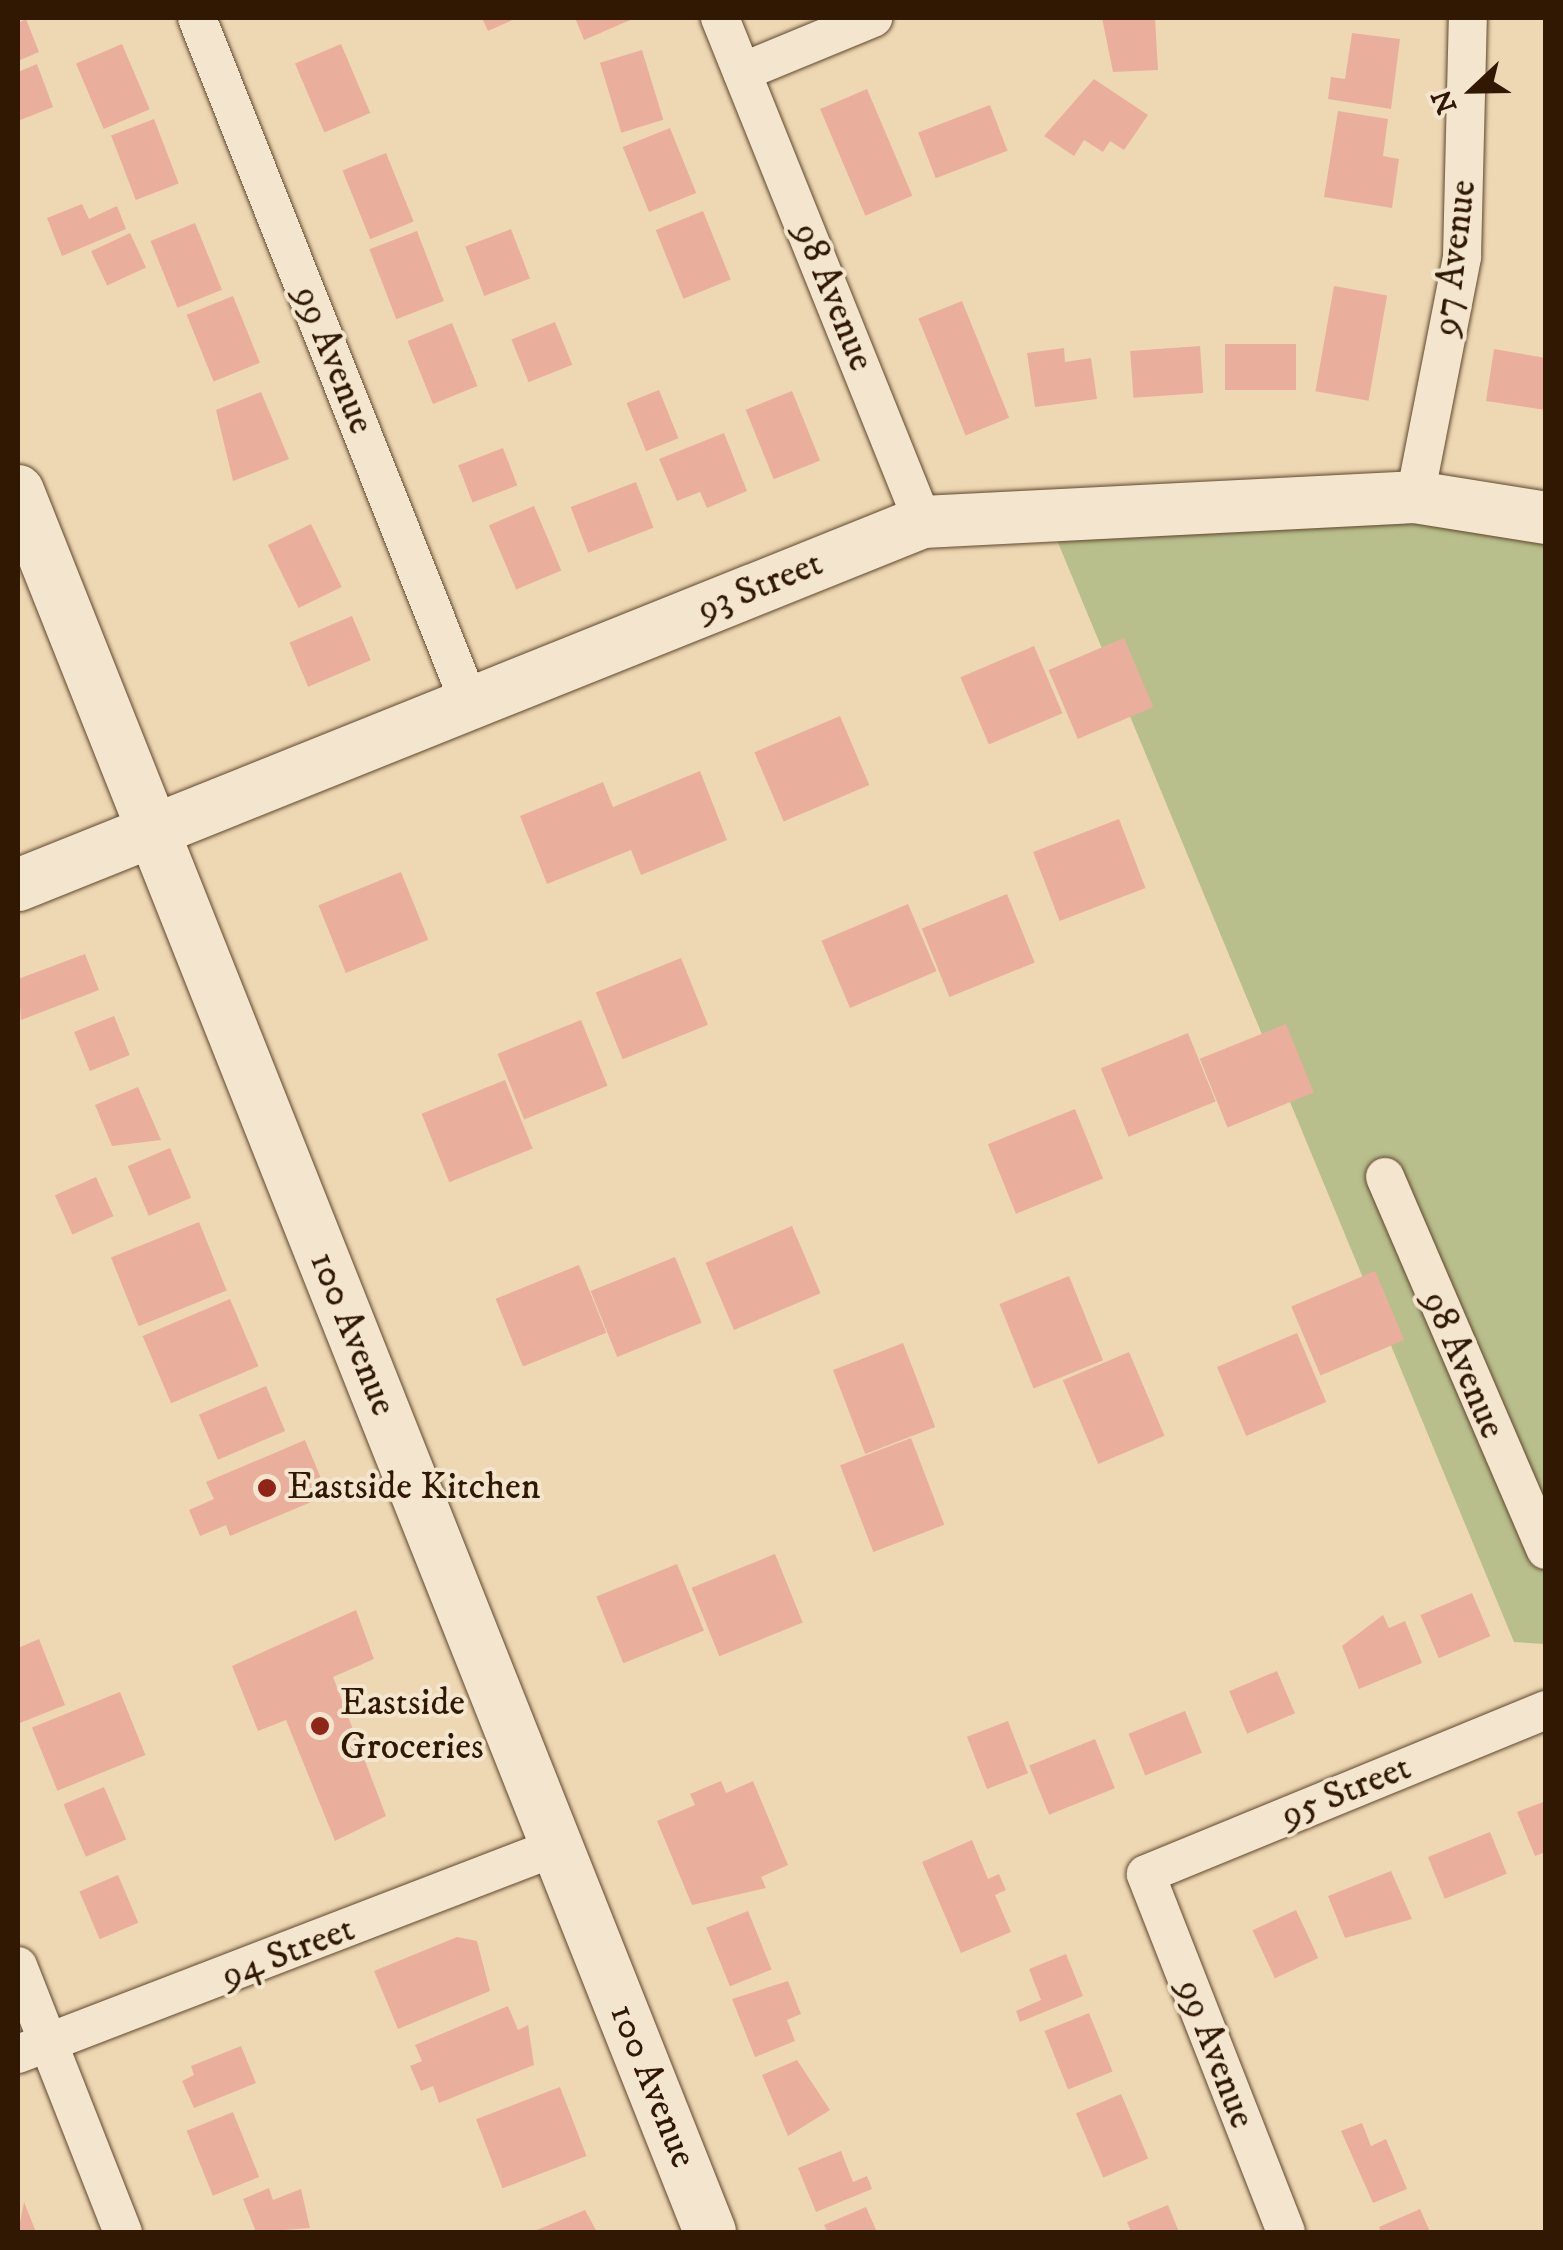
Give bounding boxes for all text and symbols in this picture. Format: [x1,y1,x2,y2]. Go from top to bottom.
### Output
north arrow [1423,40,1523,140]
text: N [1424,84,1465,119]
street label: 97 Avenue [1423,177,1487,339]
street label: 98 Avenue [783,216,883,378]
street label: 99 Avenue [283,279,383,441]
street label: 93 Street [691,541,829,633]
street label: 100 Avenue [299,1246,405,1422]
street label: 98 Avenue [1412,1284,1514,1446]
place label: Eastside Kitchen [287,1465,541,1511]
marker: Eastside Kitchen [256,1477,278,1499]
place label: Eastside Groceries [340,1681,484,1770]
marker: Eastside Groceries [309,1715,331,1737]
street label: 95 Street [1274,1745,1418,1839]
street label: 94 Street [215,1907,361,1999]
street label: 99 Avenue [1166,1973,1264,2135]
street label: 100 Avenue [599,1998,705,2174]

